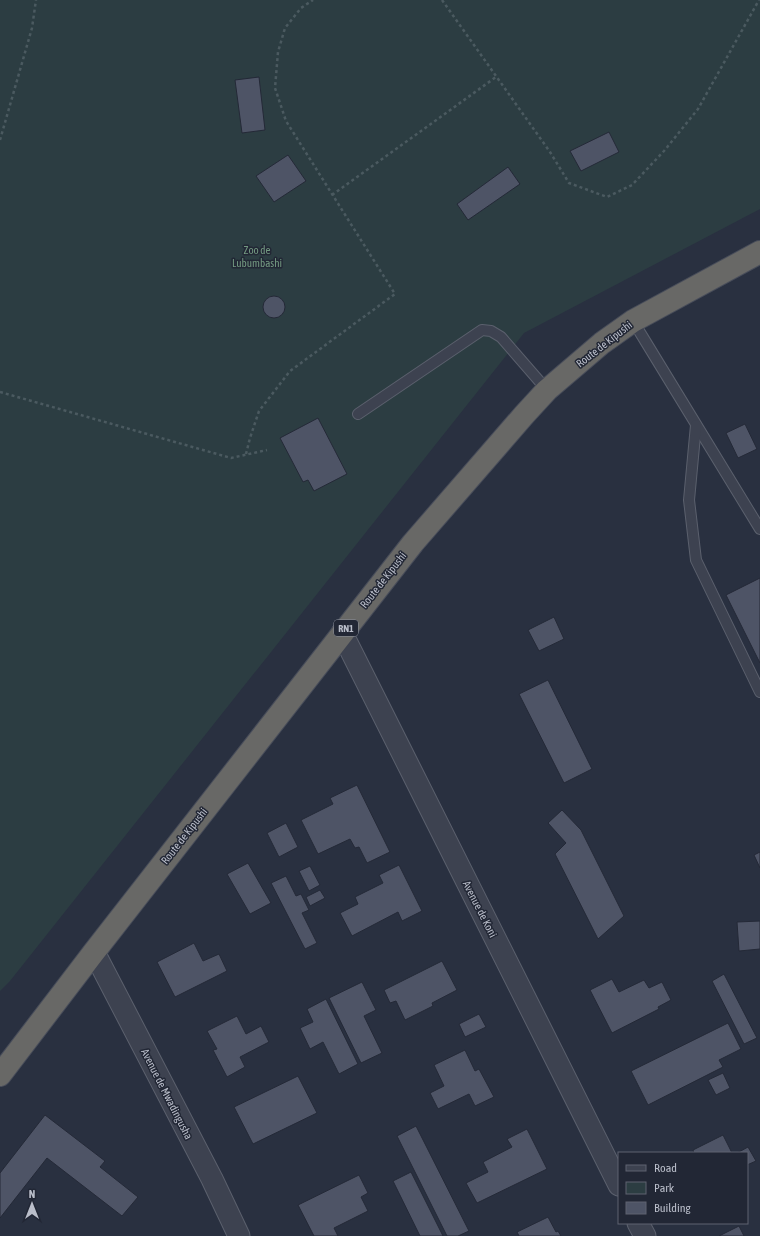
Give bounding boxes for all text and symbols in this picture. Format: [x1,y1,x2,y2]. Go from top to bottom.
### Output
park label: Zoo de Lubumbashi [232,244,282,269]
street label: Route de Kipushi [574,319,634,369]
street label: Route de Kipushi [358,550,408,610]
road number: RN1 [334,620,358,636]
street label: Route de Kipushi [159,806,209,866]
street label: Avenue de Koni [461,879,499,939]
street label: Avenue de Mwadingusha [139,1047,195,1141]
legend [618,1152,748,1224]
text: Road [654,1161,677,1175]
text: Park [654,1181,675,1195]
north arrow [12,1184,52,1224]
text: N [29,1188,35,1200]
text: Building [654,1201,692,1215]

